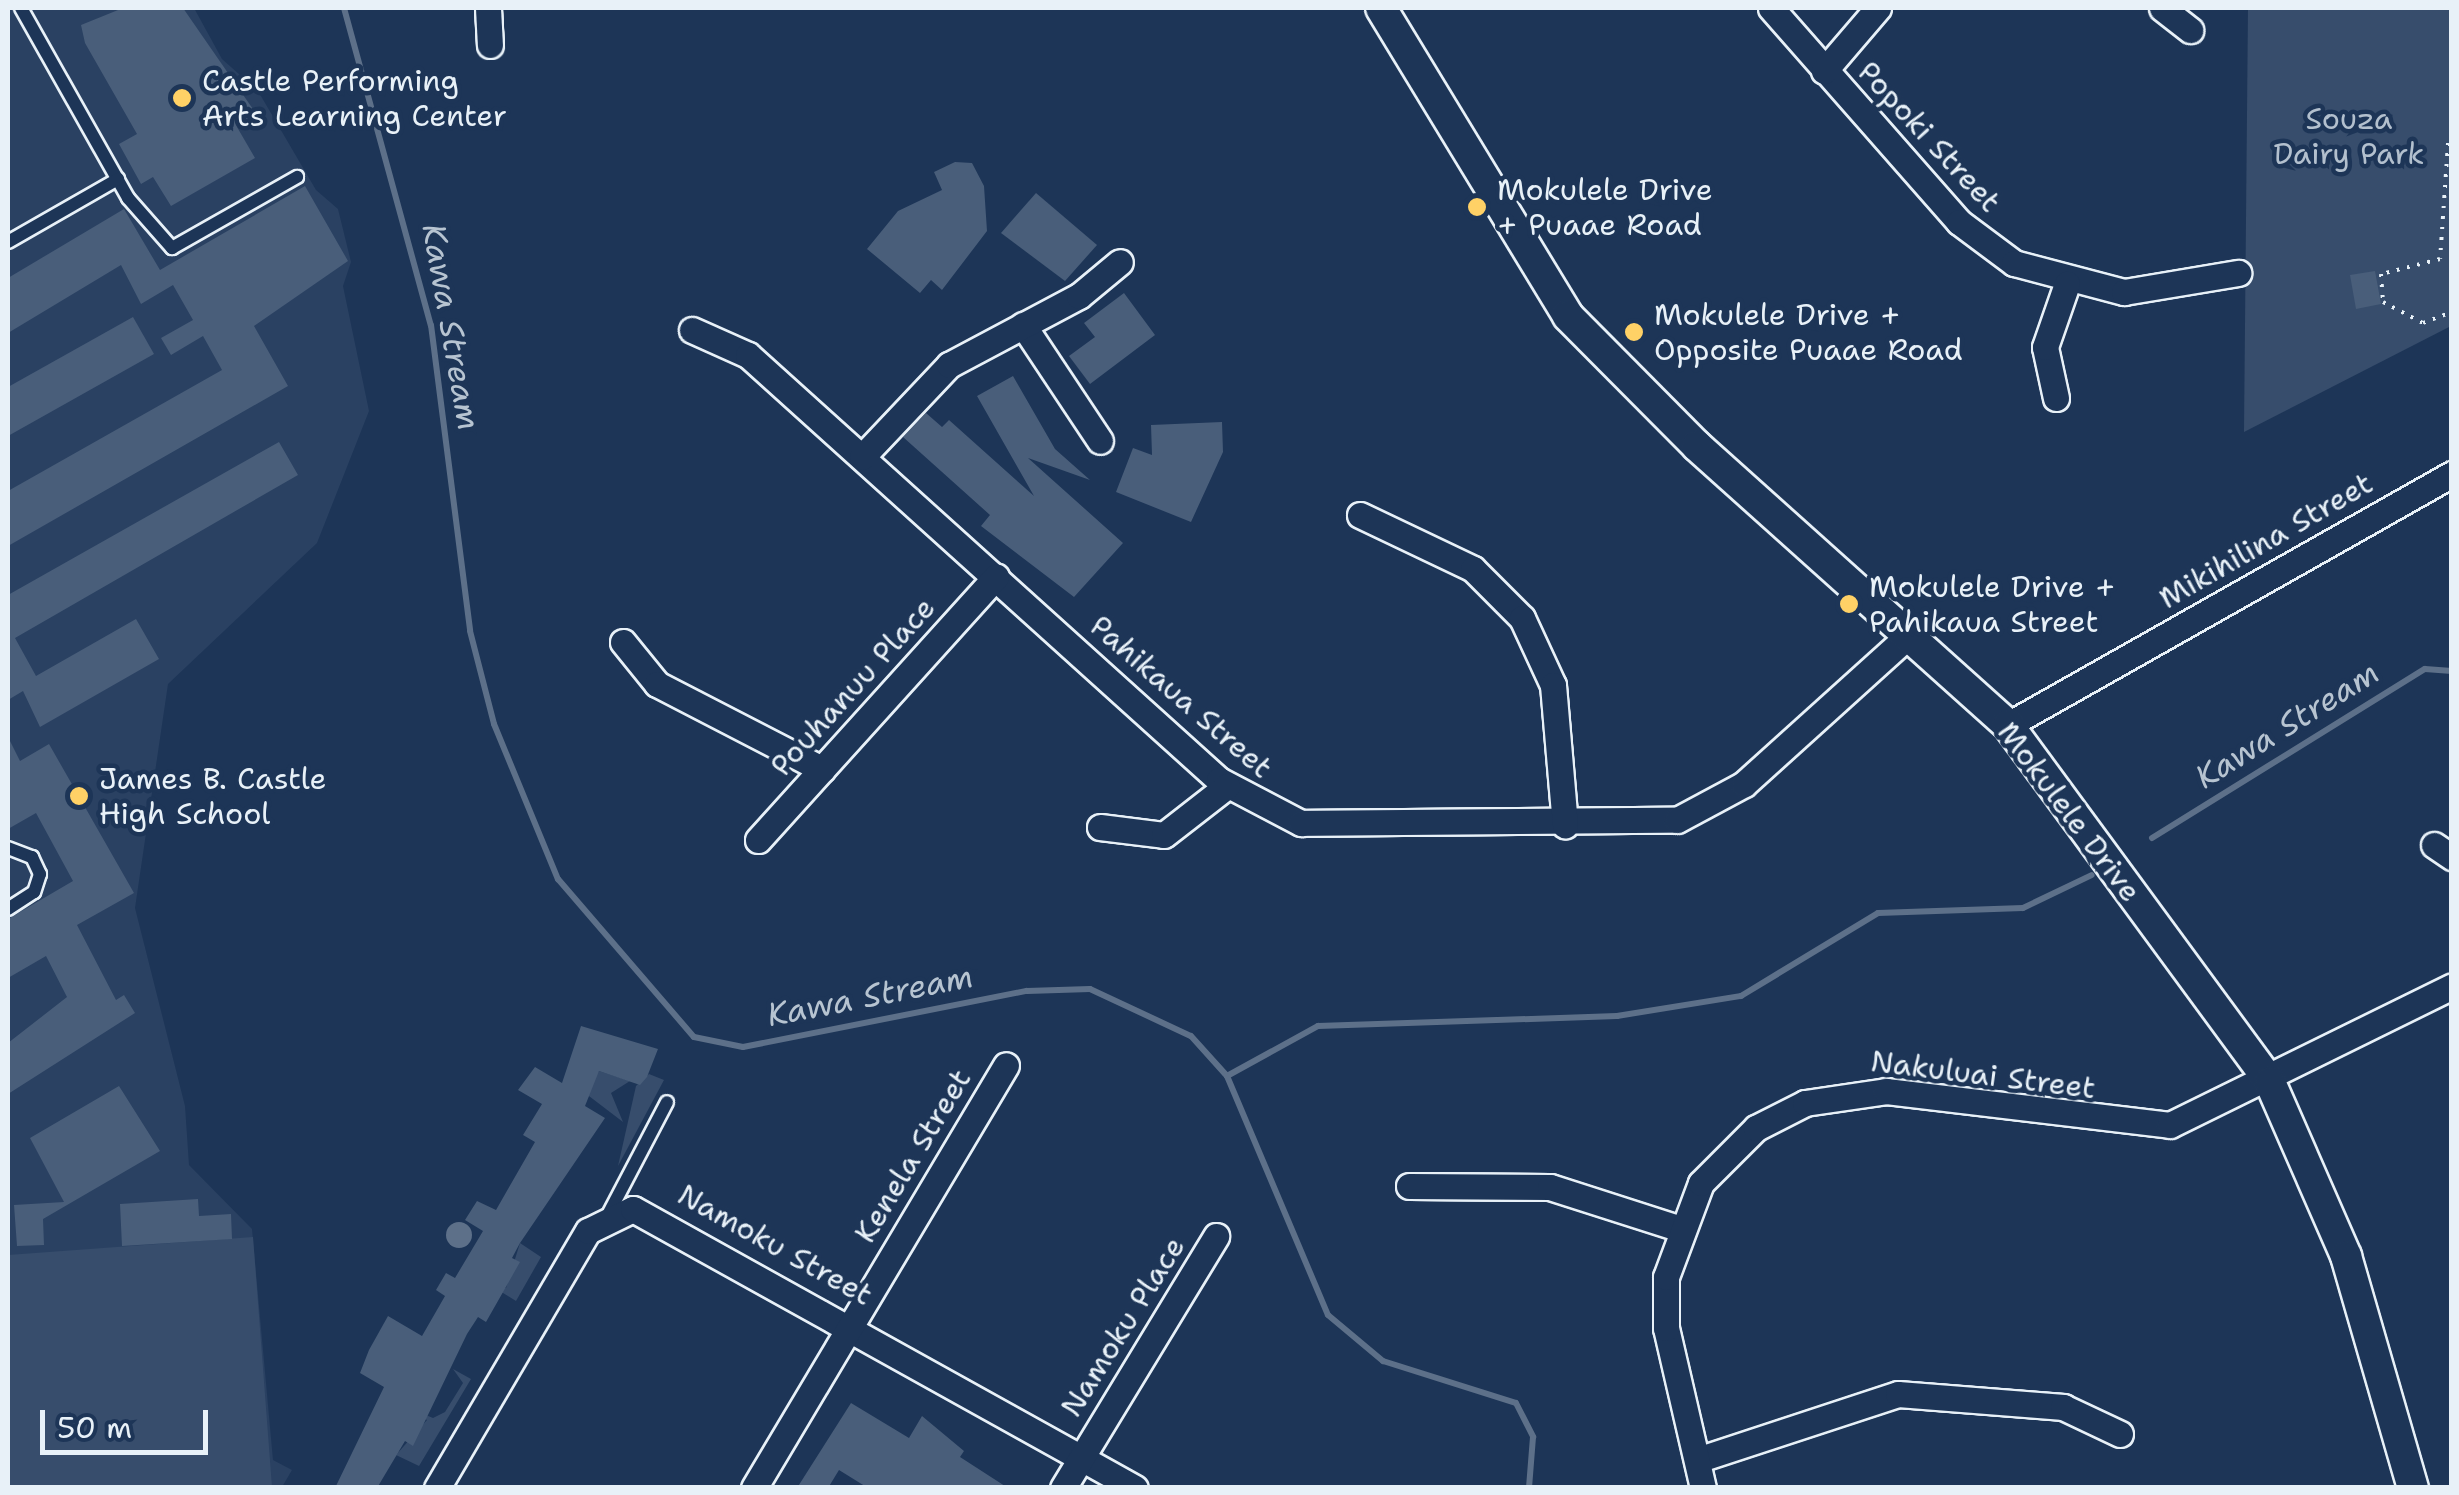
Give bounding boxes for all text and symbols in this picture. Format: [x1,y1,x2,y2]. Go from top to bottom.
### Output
street label: Popoki Street [1850,54,2008,220]
place label: Castle Performing Arts Learning Center [202,63,507,134]
marker: Castle Performing Arts Learning Center [171,87,193,109]
park label: Souza Dairy Park [2274,101,2424,172]
place label: Mokulele Drive + Puaae Road [1497,172,1713,242]
marker: Mokulele Drive + Puaae Road [1466,196,1488,218]
water label: Kawa Stream [414,221,488,433]
place label: Mokulele Drive + Opposite Puaae Road [1654,297,1963,368]
marker: Mokulele Drive + Opposite Puaae Road [1623,321,1645,343]
street label: Mikihilina Street [2153,465,2379,617]
place label: Mokulele Drive + Pahikaua Street [1869,569,2116,640]
street label: Pouhanuu Place [763,590,943,784]
marker: Mokulele Drive + Pahikaua Street [1838,593,1860,615]
street label: Pahikaua Street [1083,608,1279,786]
water label: Kawa Stream [2188,653,2386,797]
street label: Mokulele Drive [1990,715,2148,909]
place label: James B. Castle High School [99,761,326,832]
marker: James B. Castle High School [68,785,90,807]
water label: Kawa Stream [764,957,976,1035]
street label: Nakuluai Street [1869,1043,2097,1107]
street label: Kenela Street [847,1063,979,1249]
street label: Namoku Street [671,1177,879,1313]
street label: Namoku Place [1053,1230,1193,1424]
scale bar [45,1390,212,1452]
text: 50 m [57,1407,132,1448]

